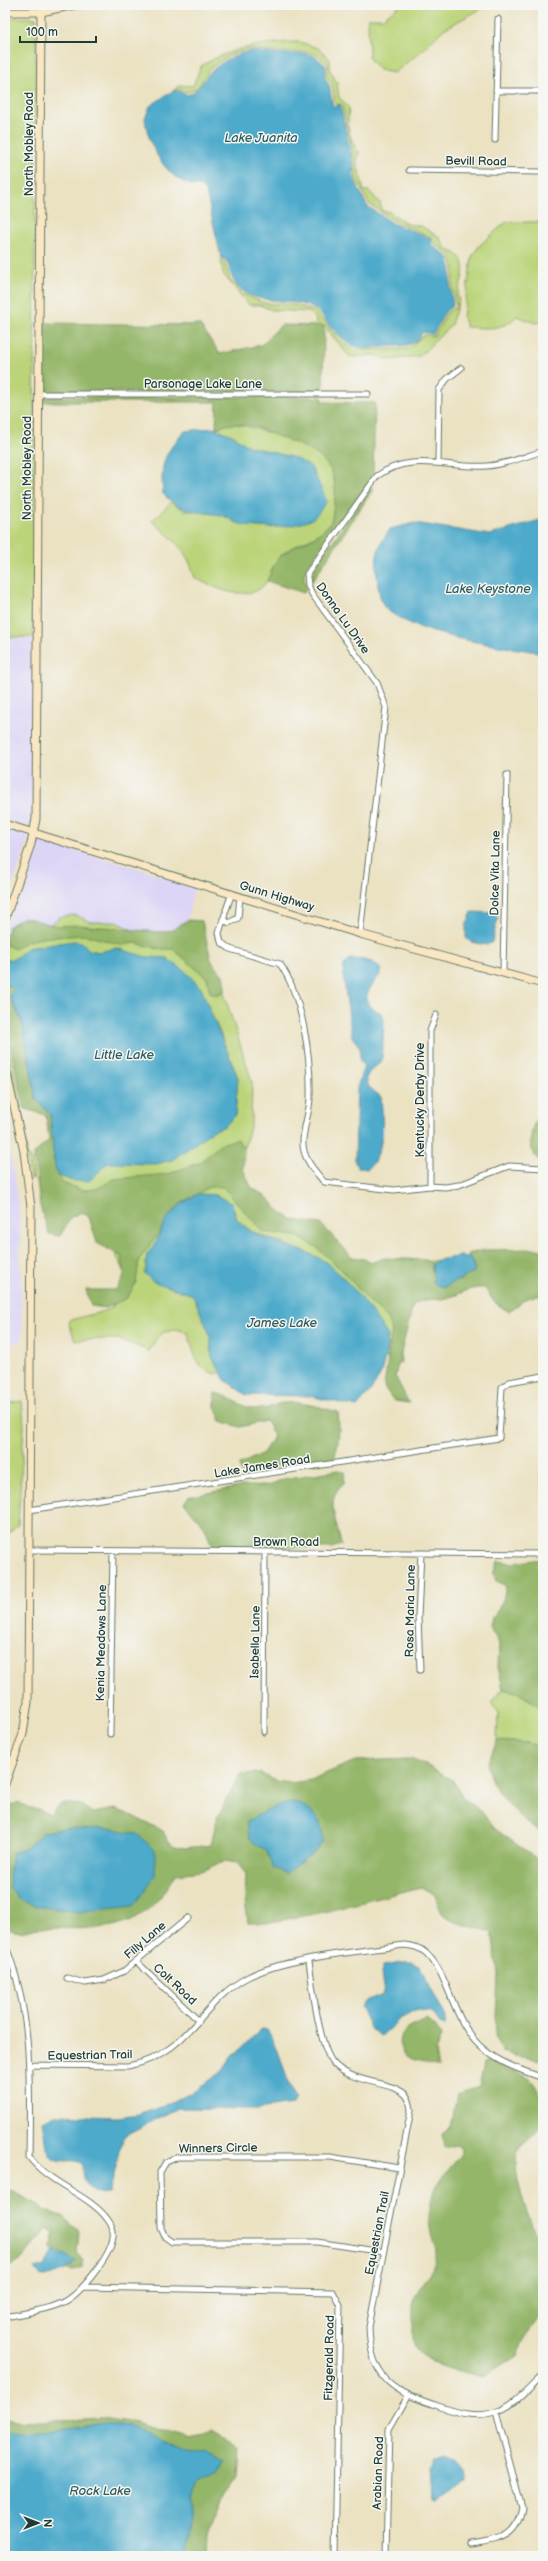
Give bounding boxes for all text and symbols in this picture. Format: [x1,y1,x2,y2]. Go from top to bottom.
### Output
scale bar [20,18,96,44]
text: 100 m [26,25,58,40]
street label: North Mobley Road [22,92,37,196]
water label: Lake Juanita [224,130,298,146]
street label: Bevill Road [445,153,507,170]
street label: Parsonage Lake Lane [144,377,262,392]
street label: North Mobley Road [20,416,35,520]
street label: Donna Lu Drive [312,580,373,657]
water label: Lake Keystone [445,581,531,597]
street label: Dolce Vita Lane [487,830,504,916]
street label: Gunn Highway [238,878,317,915]
street label: Kentucky Derby Drive [413,1043,428,1157]
water label: Little Lake [94,1047,154,1063]
water label: James Lake [246,1315,317,1331]
street label: Lake James Road [213,1451,311,1481]
street label: Brown Road [253,1535,319,1550]
street label: Rosa Maria Lane [402,1564,419,1658]
street label: Kenia Meadows Lane [93,1585,110,1701]
street label: Isabella Lane [247,1605,264,1679]
street label: Filly Lane [121,1918,169,1963]
street label: Colt Road [150,1960,200,2008]
street label: Equestrian Trail [47,2047,133,2064]
street label: Winners Circle [178,2140,258,2157]
street label: Equestrian Trail [362,2190,393,2276]
street label: Fitzgerald Road [321,2315,338,2401]
street label: Arabian Road [370,2436,387,2510]
water label: Rock Lake [69,2483,131,2499]
north arrow [18,2503,58,2543]
text: N [41,2519,54,2527]

